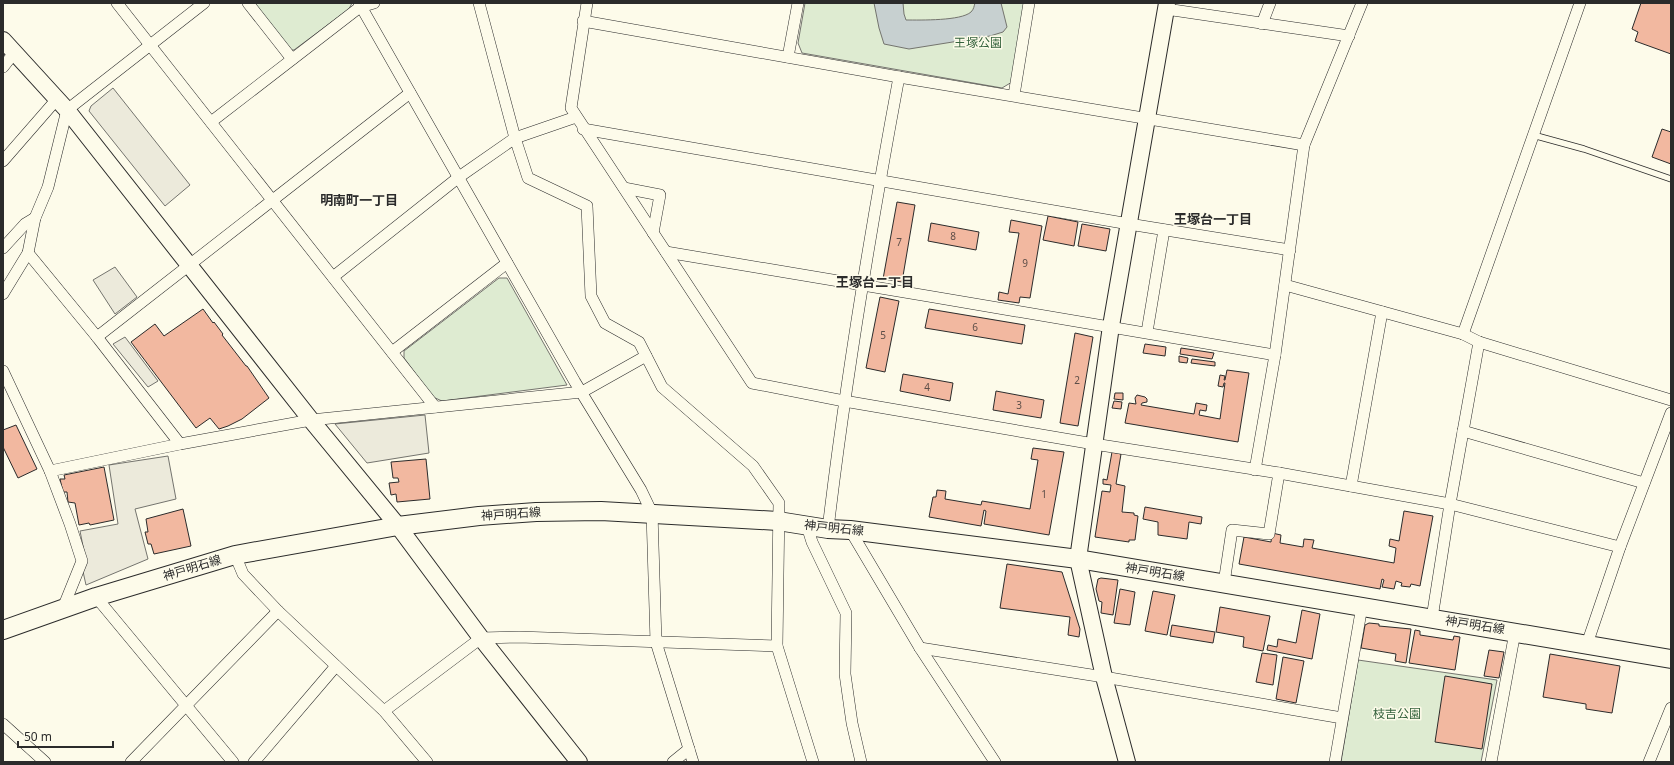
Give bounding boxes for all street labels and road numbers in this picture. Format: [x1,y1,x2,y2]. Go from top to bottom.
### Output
street label: 神戸明石線 [480,503,541,524]
street label: 神戸明石線 [803,516,865,539]
street label: 神戸明石線 [161,551,223,584]
street label: 神戸明石線 [1124,558,1186,585]
street label: 神戸明石線 [1444,611,1506,638]

